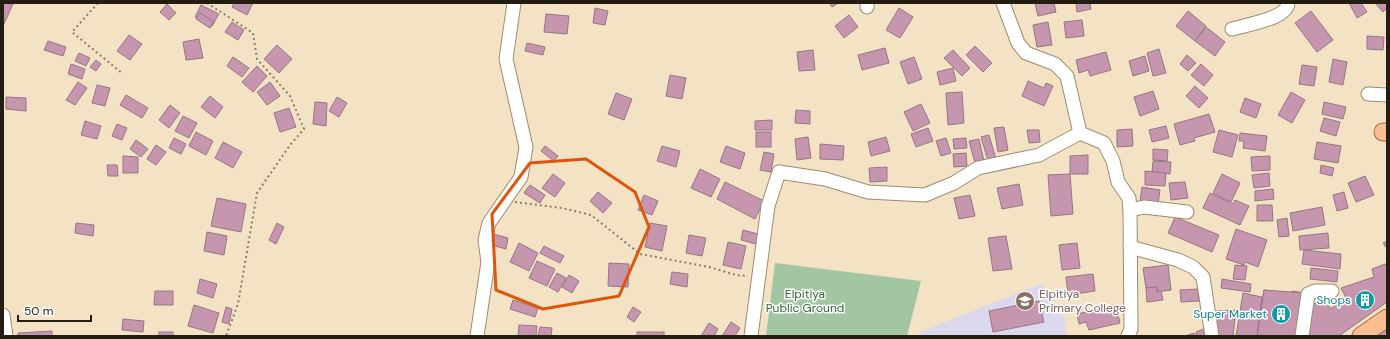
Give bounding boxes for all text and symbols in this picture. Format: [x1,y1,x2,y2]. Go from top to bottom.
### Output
park label: Elpitiya Public Ground [766,286,844,316]
place label: Elpitiya Primary College [1039,286,1126,316]
building icon: Shops [1354,289,1376,311]
school or university icon: Elpitiya Primary College [1014,290,1036,312]
place label: Shops [1316,292,1351,308]
scale bar [18,297,91,323]
text: 50 m [24,303,53,319]
building icon: Super Market [1270,303,1292,325]
place label: Super Market [1193,306,1267,322]

